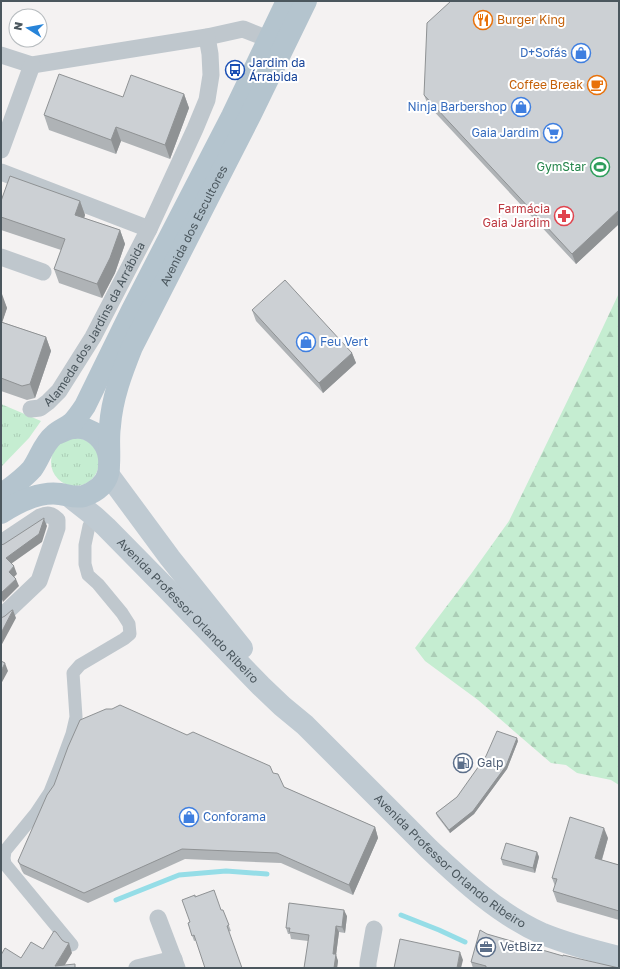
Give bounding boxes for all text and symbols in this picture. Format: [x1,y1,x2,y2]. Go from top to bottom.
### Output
north arrow [8,8,48,48]
restaurant icon: Burger King [472,9,494,31]
place label: Burger King [497,12,565,27]
text: N [11,21,25,31]
shop icon: D+Sofás [570,42,592,64]
place label: D+Sofás [520,45,567,60]
place label: Jardim da Árrabida [249,55,305,84]
bus stop icon: Jardim da Árrabida [224,59,246,81]
cafe icon: Coffee Break [586,74,608,96]
place label: Coffee Break [509,77,583,92]
shop icon: Ninja Barbershop [510,96,532,118]
place label: Ninja Barbershop [407,99,507,114]
supermarket icon: Gaia Jardim [542,122,564,144]
place label: Gaia Jardim [472,125,539,140]
sports icon: GymStar [589,156,611,178]
place label: GymStar [536,159,586,174]
street label: Avenida dos Escultores [156,163,231,288]
place label: Farmácia Gaia Jardim [483,201,550,230]
pharmacy icon: Farmácia Gaia Jardim [553,205,575,227]
street label: Alameda dos Jardins da Arrábida [40,239,148,409]
shop icon: Feu Vert [295,331,317,353]
place label: Feu Vert [320,334,368,349]
street label: Avenida Professor Orlando Ribeiro [114,535,262,686]
fuel station icon: Galp [452,752,474,774]
place label: Galp [477,755,503,770]
street label: Avenida Professor Orlando Ribeiro [371,791,529,931]
shop icon: Conforama [178,806,200,828]
place label: Conforama [203,809,266,824]
office icon: VetBizz [475,936,497,958]
place label: VetBizz [500,939,543,954]

